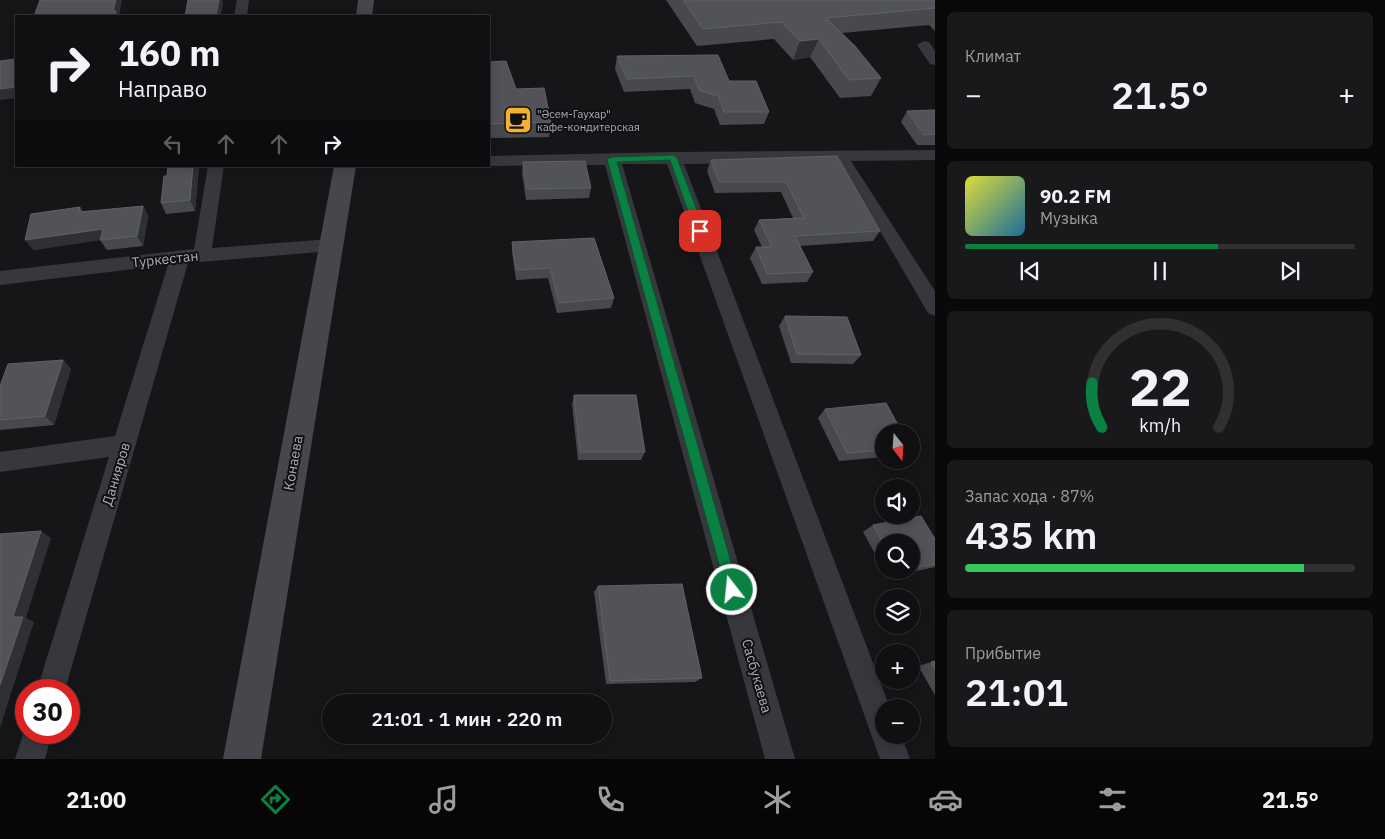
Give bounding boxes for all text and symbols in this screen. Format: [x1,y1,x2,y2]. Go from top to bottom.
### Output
text: 160 m [118,30,221,76]
icon: right [35,35,100,100]
text: Климат [965,46,1021,66]
text: 21.5° [1111,70,1209,119]
text: Направо [118,74,207,103]
text: − [965,76,982,113]
text: + [1338,76,1355,113]
cafe icon: "Әсем-Гаухар" кафе-кондитерская [503,105,533,135]
place label: "Әсем-Гаухар" кафе-кондитерская [537,107,640,134]
icon: left [159,130,187,158]
icon: ahead [212,130,240,158]
icon: ahead [265,130,293,158]
icon: right [318,130,346,158]
text: 90.2 FM [1040,184,1111,208]
text: Музыка [1040,208,1098,228]
pin [679,210,721,252]
icon: arrive [686,217,714,245]
street label: Туркестан [131,247,199,271]
icon: previous [1016,257,1044,285]
icon: pause [1146,257,1174,285]
icon: next [1276,257,1304,285]
text: 22 [1129,353,1191,420]
text: km/h [1139,414,1181,437]
north arrow [875,424,920,469]
map controls [875,424,920,744]
street label: Конаева [279,434,307,492]
street label: Данияров [98,440,134,508]
button: sound [875,479,920,524]
text: Запас хода · 87% [965,486,1094,506]
text: 435 km [965,510,1097,559]
button: search [875,534,920,579]
position arrow [705,563,757,615]
button: layers [875,589,920,634]
street label: Сасбукаева [738,637,776,715]
text: Прибытие [965,643,1041,663]
button: + [875,644,920,689]
text: 21:01 [965,667,1068,716]
speed limit sign: 30 [15,679,80,744]
button: − [875,699,920,744]
text: 21:01 · 1 мин · 220 m [372,707,562,731]
icon: directions [258,782,293,817]
icon: music [426,782,461,817]
icon: phone [593,782,628,817]
icon: climate [760,782,795,817]
icon: car [928,782,963,817]
icon: filters [1095,782,1130,817]
text: 21:00 [66,785,126,814]
text: 21.5° [1262,785,1319,814]

